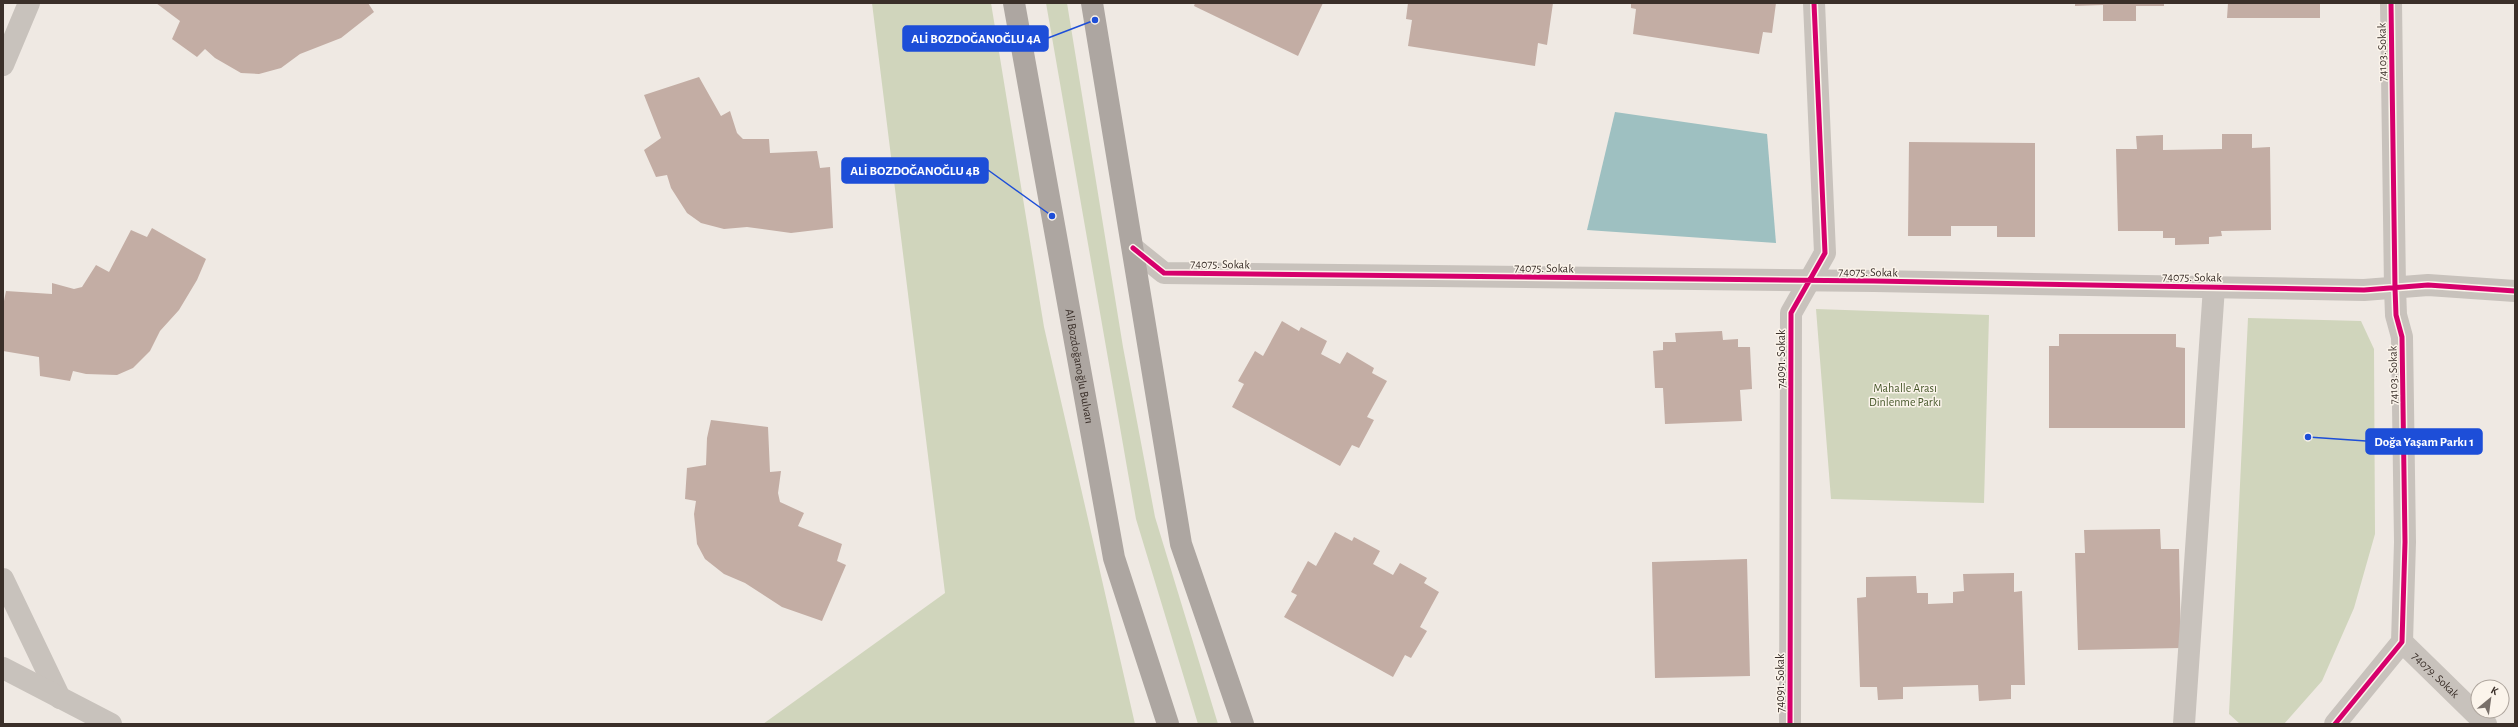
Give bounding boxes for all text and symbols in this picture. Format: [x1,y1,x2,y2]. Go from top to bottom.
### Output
street label: 74103. Sokak [2375,22,2389,81]
callout: ALİ BOZDOĞANOĞLU 4A [903,26,1048,51]
text: ALİ BOZDOĞANOĞLU 4A [911,32,1041,46]
callout: ALİ BOZDOĞANOĞLU 4B [842,158,988,183]
text: ALİ BOZDOĞANOĞLU 4B [850,164,980,178]
street label: 74075. Sokak [1190,257,1250,271]
street label: 74075. Sokak [1514,261,1574,275]
street label: 74075. Sokak [1838,265,1898,279]
street label: 74075. Sokak [2162,270,2222,284]
street label: Ali Bozdoğanoğlu Bulvarı [1063,308,1096,425]
street label: 74091. Sokak [1775,329,1787,389]
street label: 74103. Sokak [2386,345,2400,404]
park label: Mahalle Arası Dinlenme Parkı [1869,382,1941,408]
callout: Doğa Yaşam Parkı 1 [2366,429,2482,454]
text: Doğa Yaşam Parkı 1 [2374,436,2474,449]
street label: 74079. Sokak [2410,650,2462,700]
street label: 74091. Sokak [1774,653,1786,713]
north arrow [2470,679,2510,719]
text: K [2489,684,2501,697]

